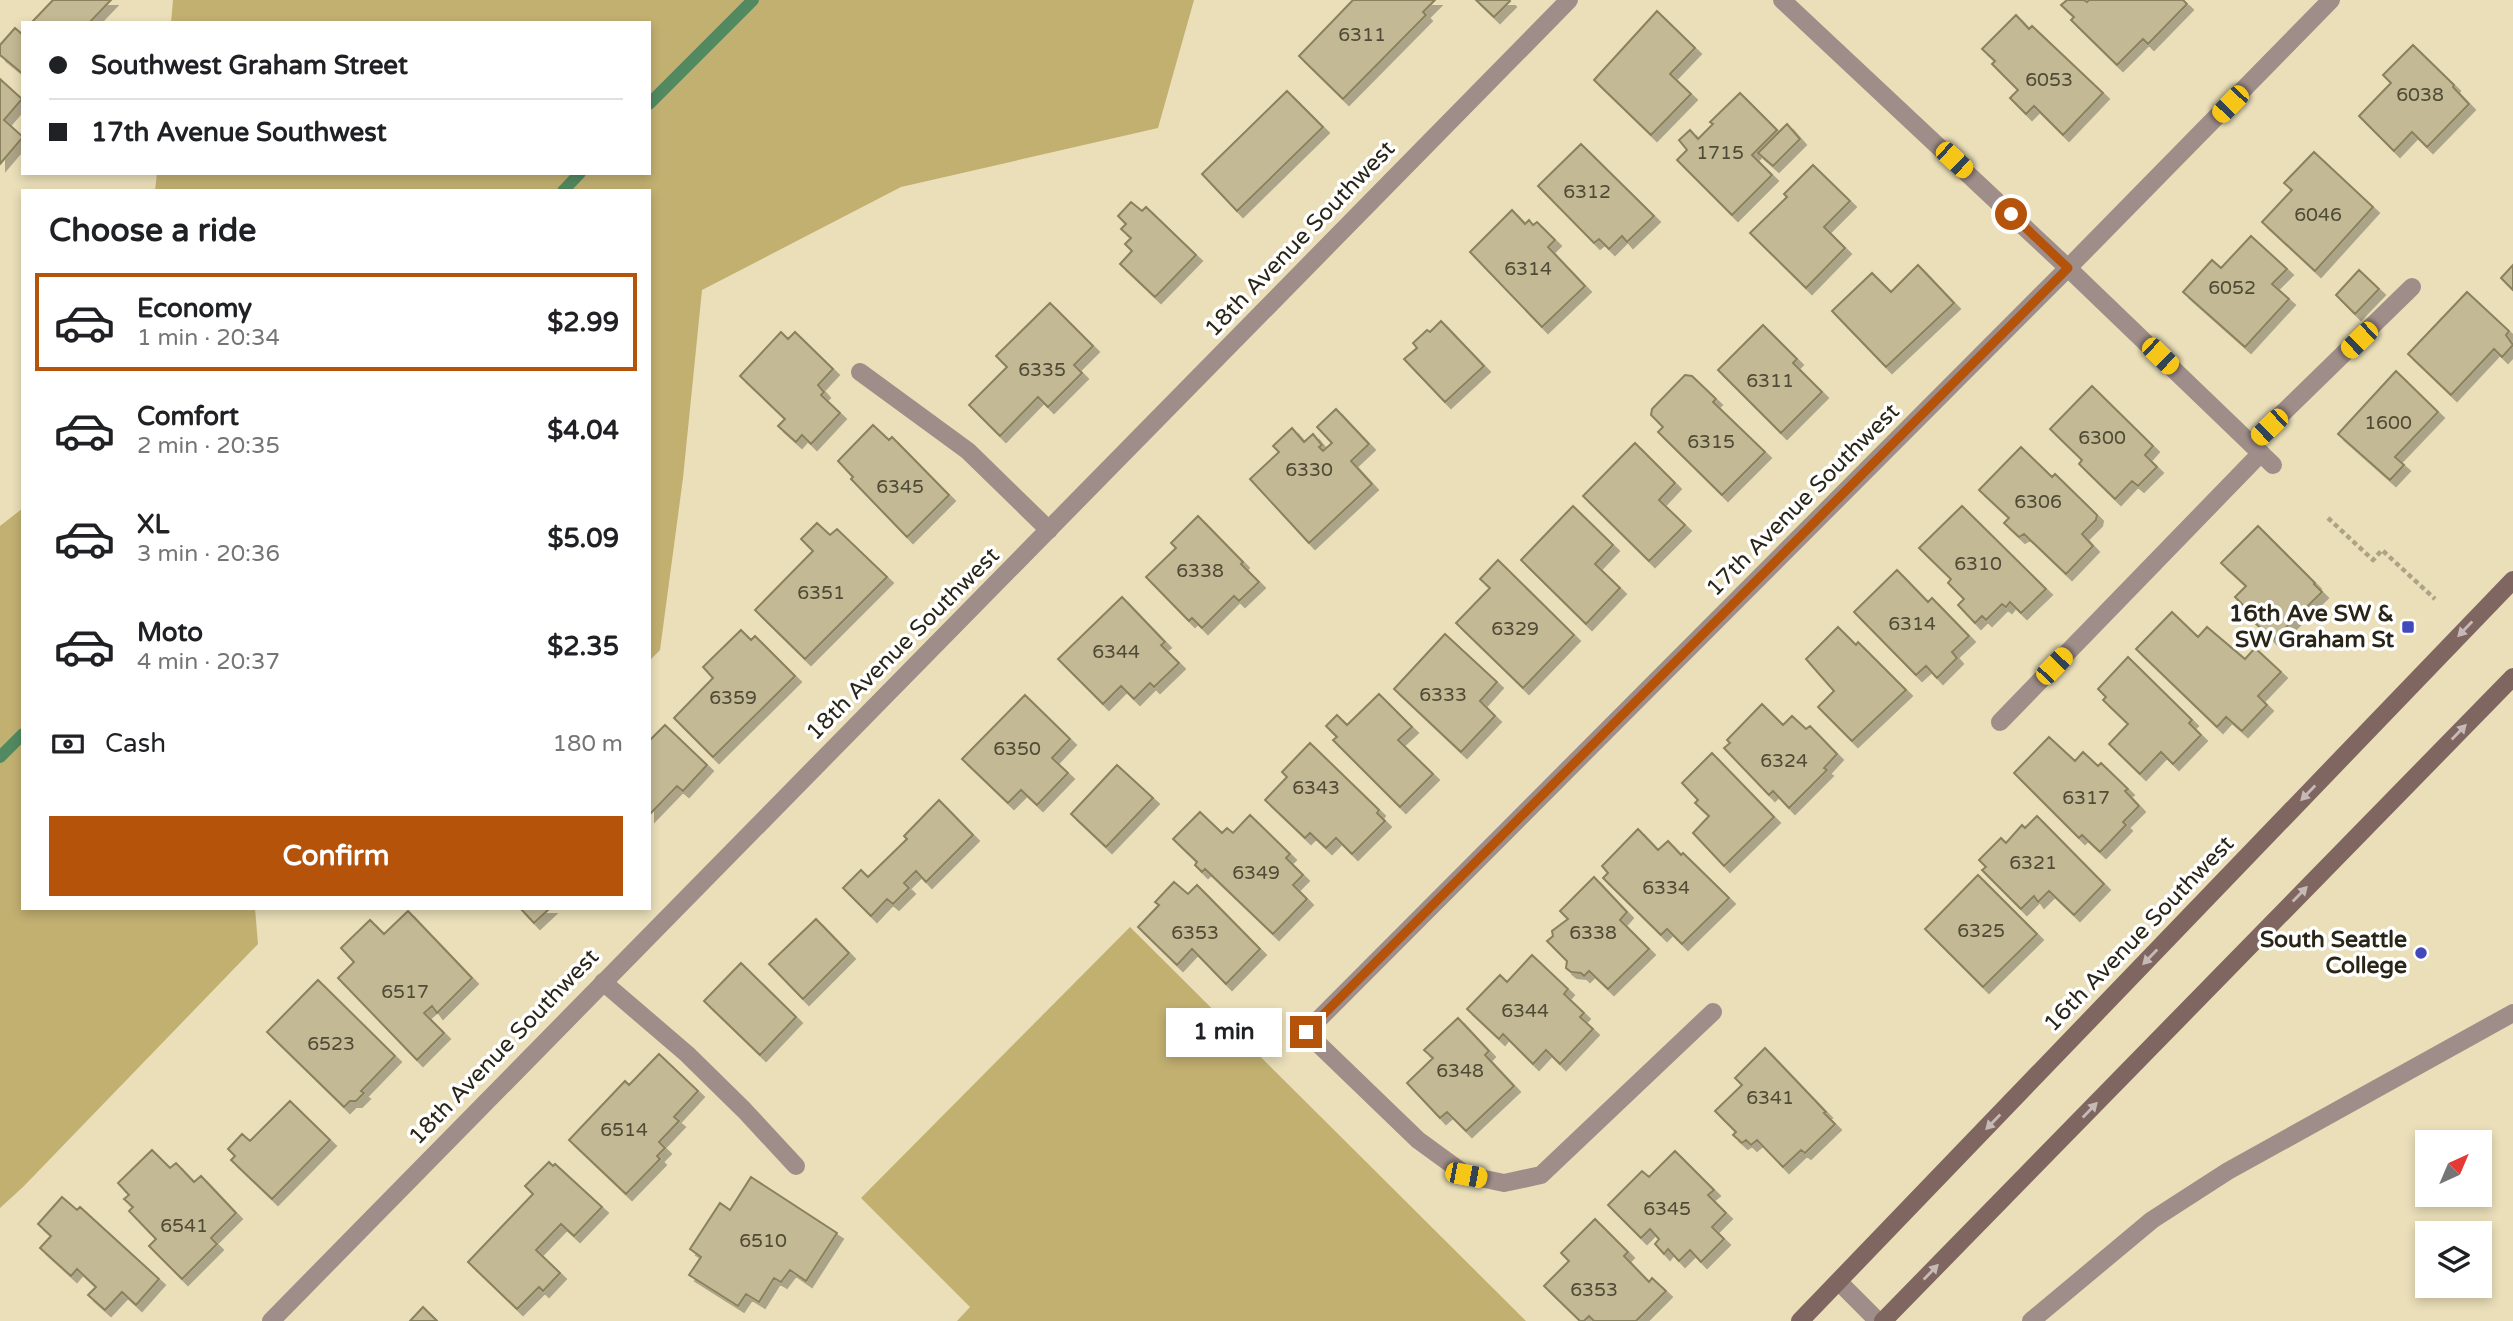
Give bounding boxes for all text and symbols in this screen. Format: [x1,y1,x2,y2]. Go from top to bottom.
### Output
house number: 6311 [1338,24,1386,46]
text: Southwest Graham Street [91,50,408,81]
house number: 6053 [2025,69,2073,91]
car [2208,82,2253,126]
house number: 6038 [2396,84,2444,106]
text: 17th Avenue Southwest [91,117,387,148]
street label: 18th Avenue Southwest [1199,135,1401,343]
car [1932,138,1977,182]
house number: 1715 [1696,142,1744,164]
house number: 6312 [1563,181,1611,203]
route start [1995,198,2027,230]
house number: 6046 [2294,204,2342,226]
text: Choose a ride [49,212,256,250]
house number: 6314 [1504,258,1552,280]
house number: 6052 [2208,277,2256,299]
icon: car [53,291,116,354]
text: Economy [137,293,252,324]
text: $2.99 [547,307,619,338]
car [2337,318,2382,362]
text: 1 min · 20:34 [137,324,280,352]
car [2138,334,2183,378]
house number: 6335 [1018,359,1066,381]
house number: 6311 [1746,370,1794,392]
street label: 17th Avenue Southwest [1701,397,1906,602]
icon: car [53,399,116,462]
text: Comfort [137,401,239,432]
car [2247,405,2292,449]
house number: 1600 [2364,412,2412,434]
text: $4.04 [547,415,619,446]
house number: 6300 [2078,427,2126,449]
house number: 6315 [1687,431,1735,453]
text: 2 min · 20:35 [137,432,280,460]
house number: 6330 [1285,459,1333,481]
house number: 6345 [876,476,924,498]
house number: 6306 [2014,491,2062,513]
icon: car [53,507,116,570]
text: XL [137,509,169,540]
text: $5.09 [547,523,619,554]
text: 3 min · 20:36 [137,540,280,568]
street label: 18th Avenue Southwest [801,541,1006,746]
house number: 6310 [1954,553,2002,575]
house number: 6338 [1176,560,1224,582]
house number: 6351 [797,582,845,604]
place label: 16th Ave SW & SW Graham St [2229,600,2394,654]
house number: 6314 [1888,613,1936,635]
icon: car [53,615,116,678]
text: Moto [137,617,203,648]
house number: 6329 [1491,618,1539,640]
marker: 16th Ave SW & SW Graham St [2400,619,2416,635]
one-way arrow [2458,620,2474,637]
text: $2.35 [547,631,619,662]
house number: 6344 [1092,641,1140,663]
car [2032,644,2077,688]
text: 4 min · 20:37 [137,648,280,676]
house number: 6333 [1419,684,1467,706]
house number: 6359 [709,687,757,709]
one-way arrow [2451,723,2468,740]
icon: cash [49,725,87,763]
text: Cash [105,728,166,759]
text: 180 m [553,730,623,758]
house number: 6350 [993,738,1041,760]
house number: 6324 [1760,750,1808,772]
house number: 6343 [1292,777,1340,799]
one-way arrow [2300,785,2316,802]
house number: 6317 [2062,787,2110,809]
button: Confirm [49,816,623,896]
street label: 16th Avenue Southwest [2038,830,2240,1038]
house number: 6321 [2009,852,2057,874]
house number: 6349 [1232,862,1280,884]
house number: 6334 [1642,877,1690,899]
one-way arrow [2292,886,2309,903]
house number: 6325 [1957,920,2005,942]
house number: 6353 [1171,922,1219,944]
house number: 6338 [1569,922,1617,944]
place label: South Seattle College [2260,926,2407,980]
street label: 18th Avenue Southwest [403,943,605,1151]
marker: South Seattle College [2413,945,2429,961]
one-way arrow [2142,949,2159,966]
house number: 6517 [381,981,429,1003]
house number: 6344 [1501,1000,1549,1022]
callout: 1 min [1166,1007,1282,1056]
route end [1290,1016,1322,1048]
text: 1 min [1193,1018,1255,1046]
house number: 6523 [307,1033,355,1055]
house number: 6348 [1436,1060,1484,1082]
house number: 6341 [1746,1087,1794,1109]
one-way arrow [2081,1102,2098,1118]
one-way arrow [1984,1113,2001,1130]
house number: 6514 [600,1119,648,1141]
north arrow [2415,1130,2492,1208]
map controls [2415,1130,2492,1298]
car [1444,1161,1489,1189]
house number: 6345 [1643,1198,1691,1220]
house number: 6541 [160,1215,208,1237]
button: layers [2415,1221,2492,1298]
house number: 6510 [739,1230,787,1252]
one-way arrow [1923,1264,1939,1280]
house number: 6353 [1570,1279,1618,1301]

